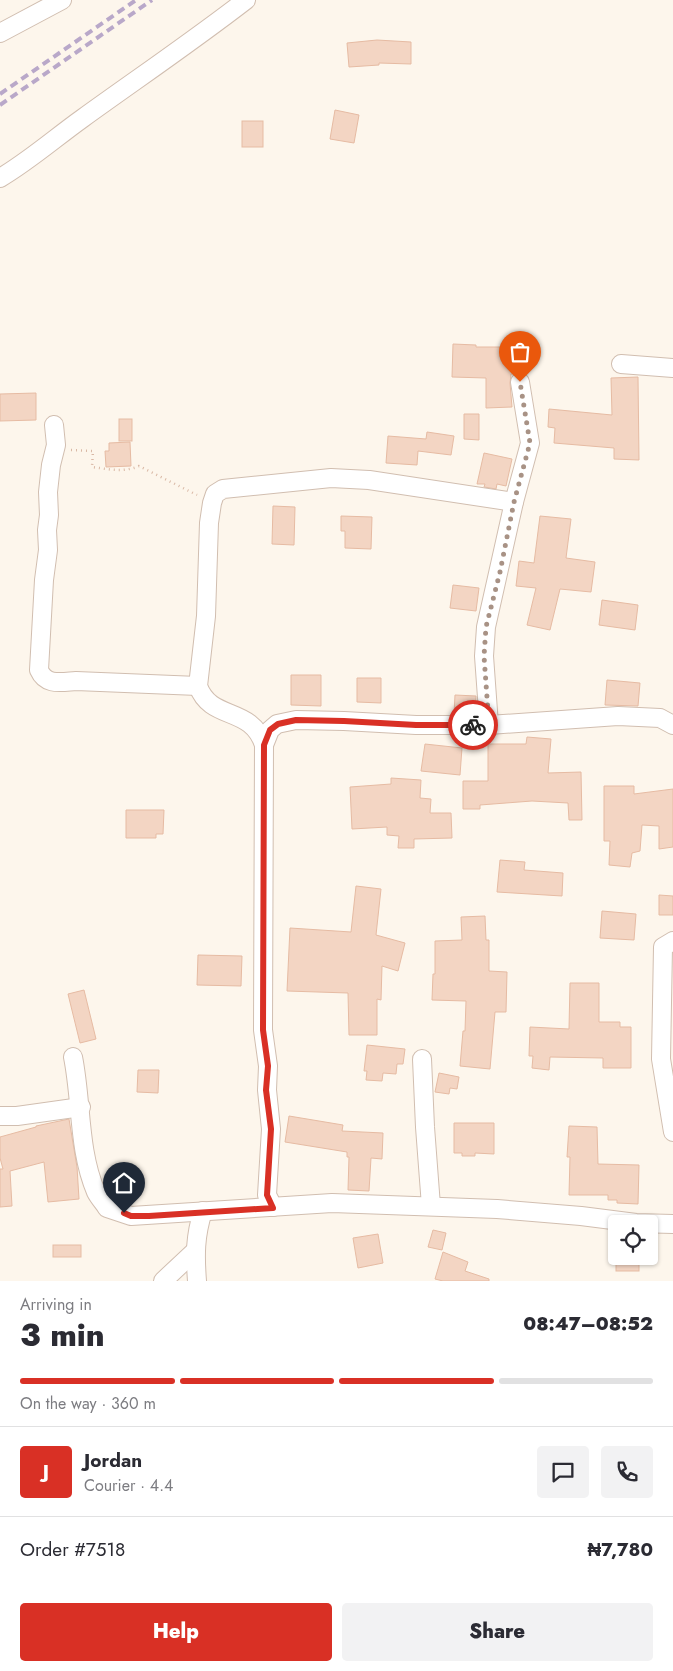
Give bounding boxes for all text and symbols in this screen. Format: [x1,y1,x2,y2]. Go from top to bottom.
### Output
pin [499,331,541,382]
icon: bag [506,338,534,366]
courier [448,700,498,750]
icon: bike [459,711,487,739]
pin [103,1162,145,1213]
icon: home [110,1169,138,1197]
map controls [608,1215,658,1265]
button: locate [608,1215,658,1265]
text: Arriving in [20,1293,92,1316]
text: 08:47–08:52 [523,1310,653,1337]
text: 3 min [20,1312,105,1358]
text: On the way · 360 m [20,1392,156,1415]
button: chat [537,1446,589,1498]
button: phone [601,1446,653,1498]
text: Jordan [84,1447,142,1474]
text: J [43,1458,49,1485]
text: Courier · 4.4 [84,1474,173,1497]
text: Order #7518 [20,1536,125,1563]
text: ₦7,780 [588,1536,653,1563]
button: Help [20,1603,332,1661]
button: Share [342,1603,653,1661]

